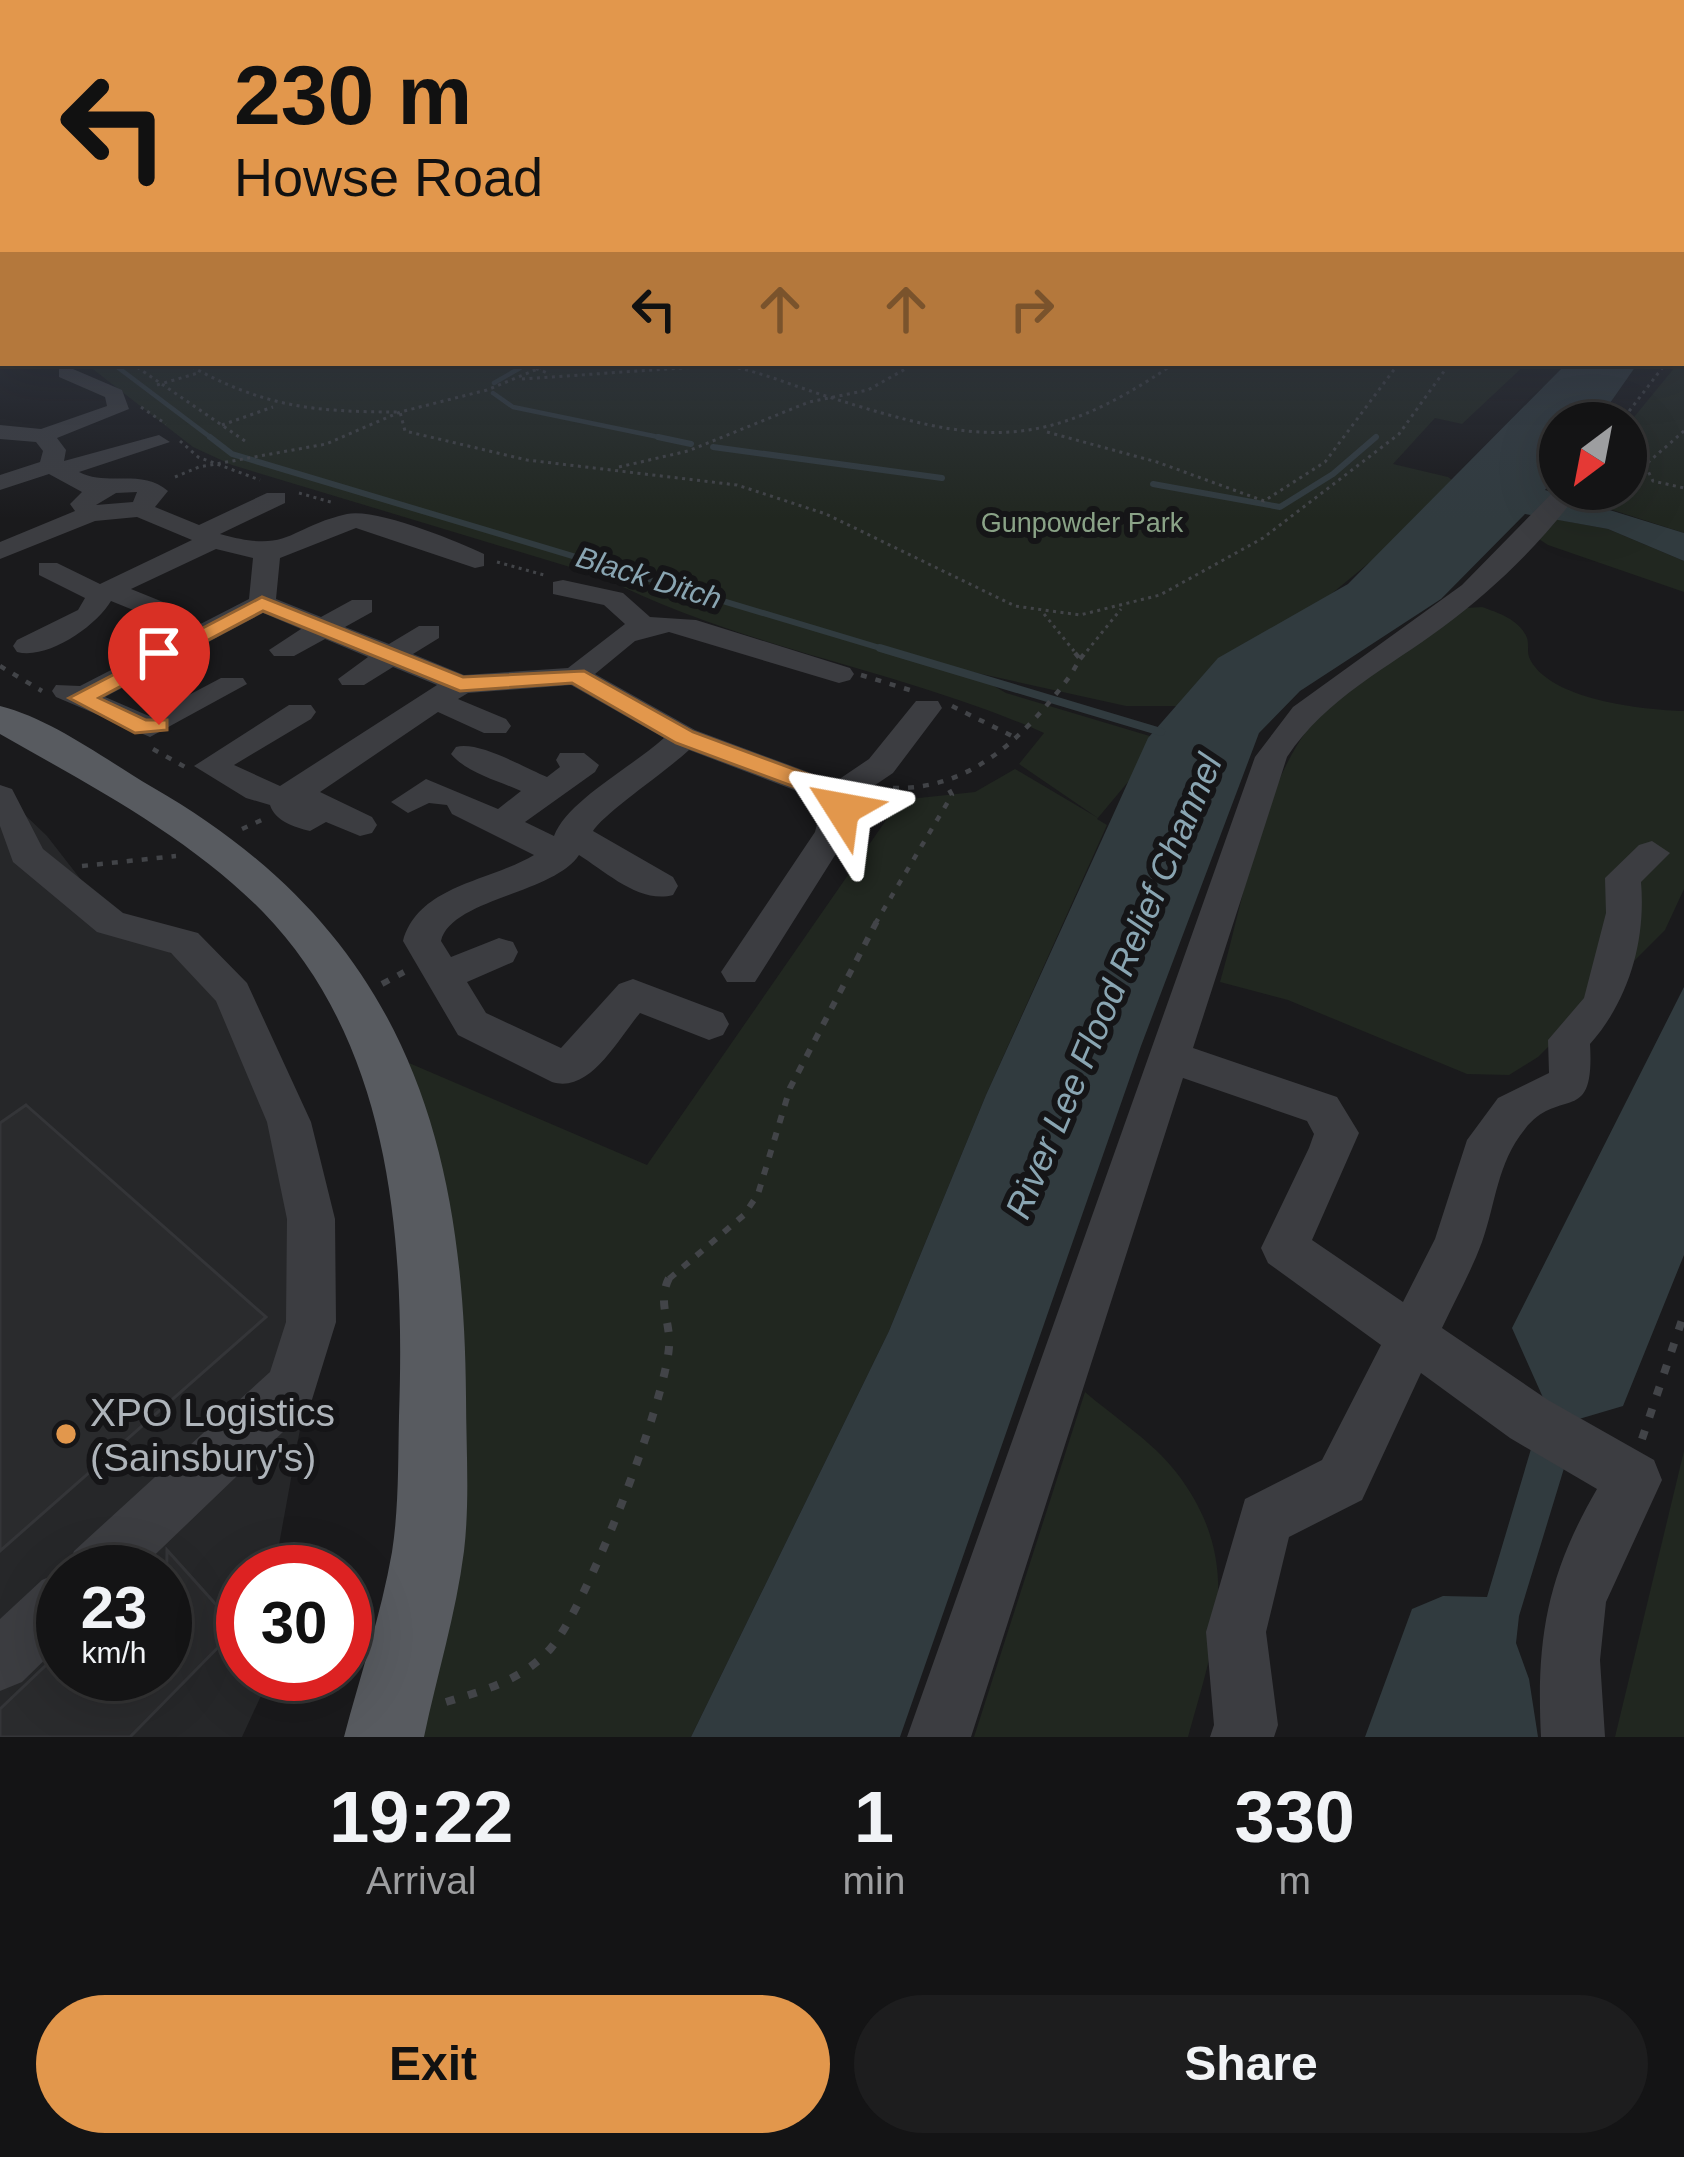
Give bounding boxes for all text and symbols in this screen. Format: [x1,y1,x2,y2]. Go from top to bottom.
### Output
icon: left [36,48,192,204]
text: 230 m [234,48,472,142]
text: Howse Road [234,147,543,207]
icon: left [621,276,687,342]
icon: ahead [747,276,813,342]
icon: ahead [873,276,939,342]
icon: right [999,276,1065,342]
north arrow [1539,402,1647,510]
map controls [1539,402,1647,510]
park label: Gunpowder Park [981,508,1184,538]
water label: Black Ditch [573,540,726,615]
pin [108,602,210,725]
icon: arrive [126,620,192,686]
position arrow [779,746,905,872]
water label: River Lee Flood Relief Channel [997,747,1230,1224]
place label: XPO Logistics (Sainsbury's) [90,1391,335,1479]
marker: XPO Logistics (Sainsbury's) [53,1421,79,1447]
speed limit sign: 30 [216,1545,372,1701]
text: 23 [81,1574,147,1641]
text: km/h [81,1636,147,1669]
text: 19:22 [329,1777,513,1857]
text: 1 [854,1777,894,1857]
text: 330 [1235,1777,1355,1857]
text: Arrival [366,1859,477,1902]
text: min [843,1859,905,1902]
text: m [1278,1859,1311,1902]
button: Exit [36,1995,830,2133]
button: Share [854,1995,1648,2133]

